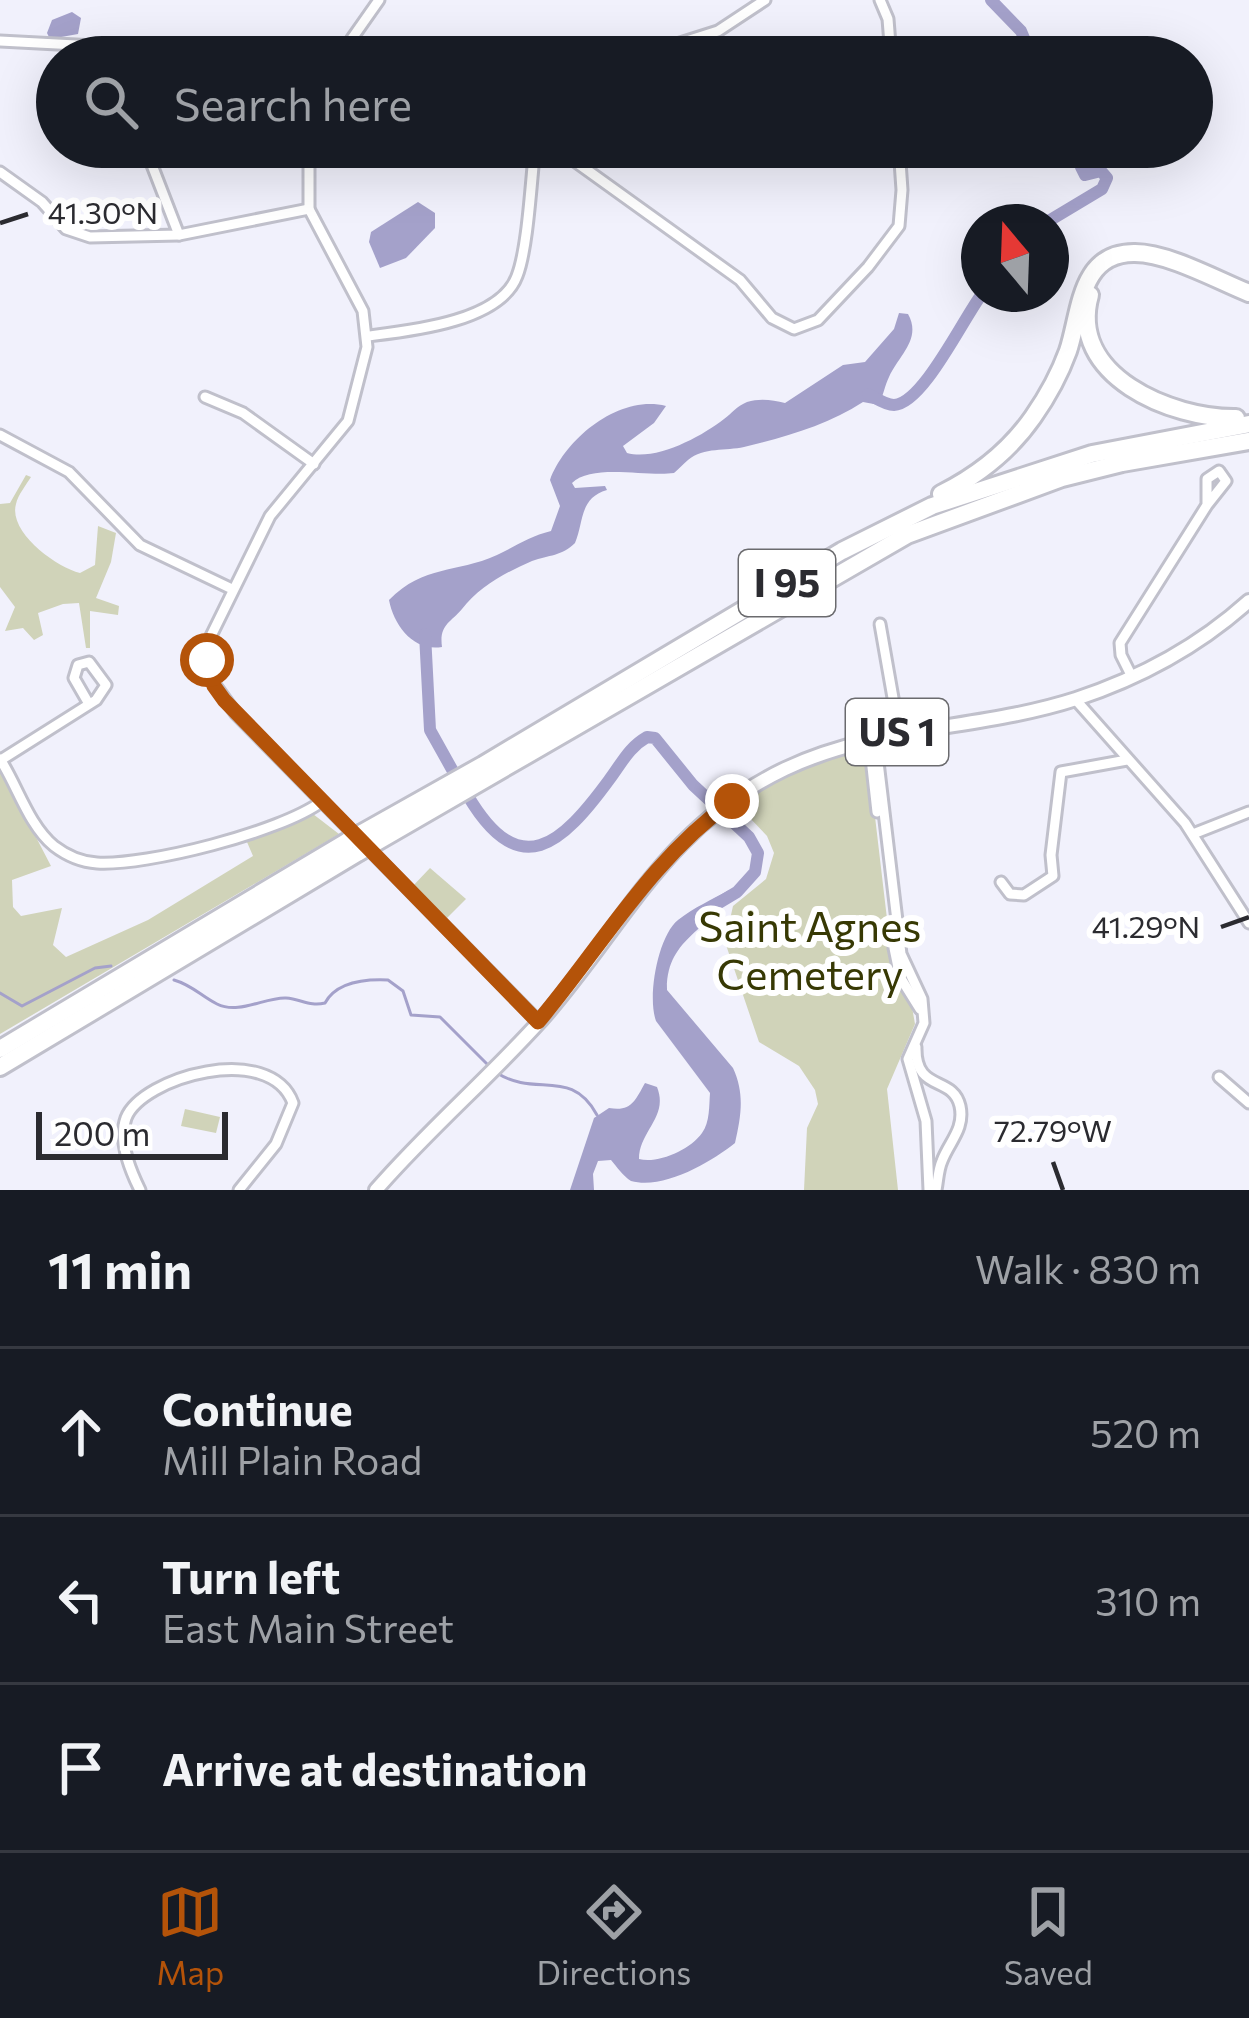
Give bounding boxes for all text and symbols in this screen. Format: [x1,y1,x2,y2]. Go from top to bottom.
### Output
search box [36,36,1213,168]
icon: search [78,69,144,135]
text: Search here [174,75,412,130]
text: 41.30°N [48,193,158,230]
north arrow [961,204,1069,312]
road number: I 95 [739,550,835,616]
route start [180,633,234,687]
road number: US 1 [846,699,948,765]
route end [705,774,759,828]
park label: Saint Agnes Cemetery [699,899,921,999]
text: 41.29°N [1092,907,1200,944]
scale bar [36,1106,228,1159]
text: 72.79°W [994,1111,1112,1148]
text: 200 m [54,1112,150,1153]
text: 11 min [48,1237,192,1300]
text: Walk · 830 m [975,1244,1201,1292]
text: Continue [162,1380,353,1435]
icon: ahead [48,1399,114,1465]
text: 520 m [1090,1408,1201,1456]
text: Mill Plain Road [162,1435,422,1483]
text: Turn left [162,1548,340,1603]
icon: left [48,1567,114,1633]
text: 310 m [1095,1576,1201,1624]
text: East Main Street [162,1603,454,1651]
icon: arrive [48,1735,114,1801]
text: Arrive at destination [162,1740,588,1795]
tab: Map [156,1879,224,1992]
tab: Directions [537,1879,691,1992]
tab: Saved [1004,1879,1093,1992]

